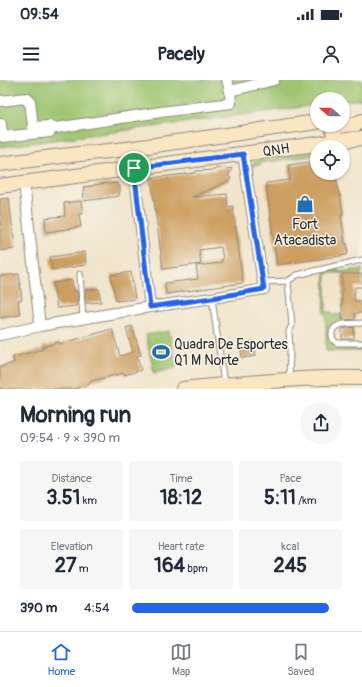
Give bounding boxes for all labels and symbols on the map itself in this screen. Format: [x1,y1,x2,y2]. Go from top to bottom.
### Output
north arrow [310,92,350,132]
street label: QNH [262,140,291,160]
pin [117,151,151,185]
shop icon: Fort Atacadista [295,194,315,214]
place label: Fort Atacadista [274,216,336,249]
place label: Quadra De Esportes Q1 M Norte [174,336,288,369]
sports icon: Quadra De Esportes Q1 M Norte [151,342,171,362]

